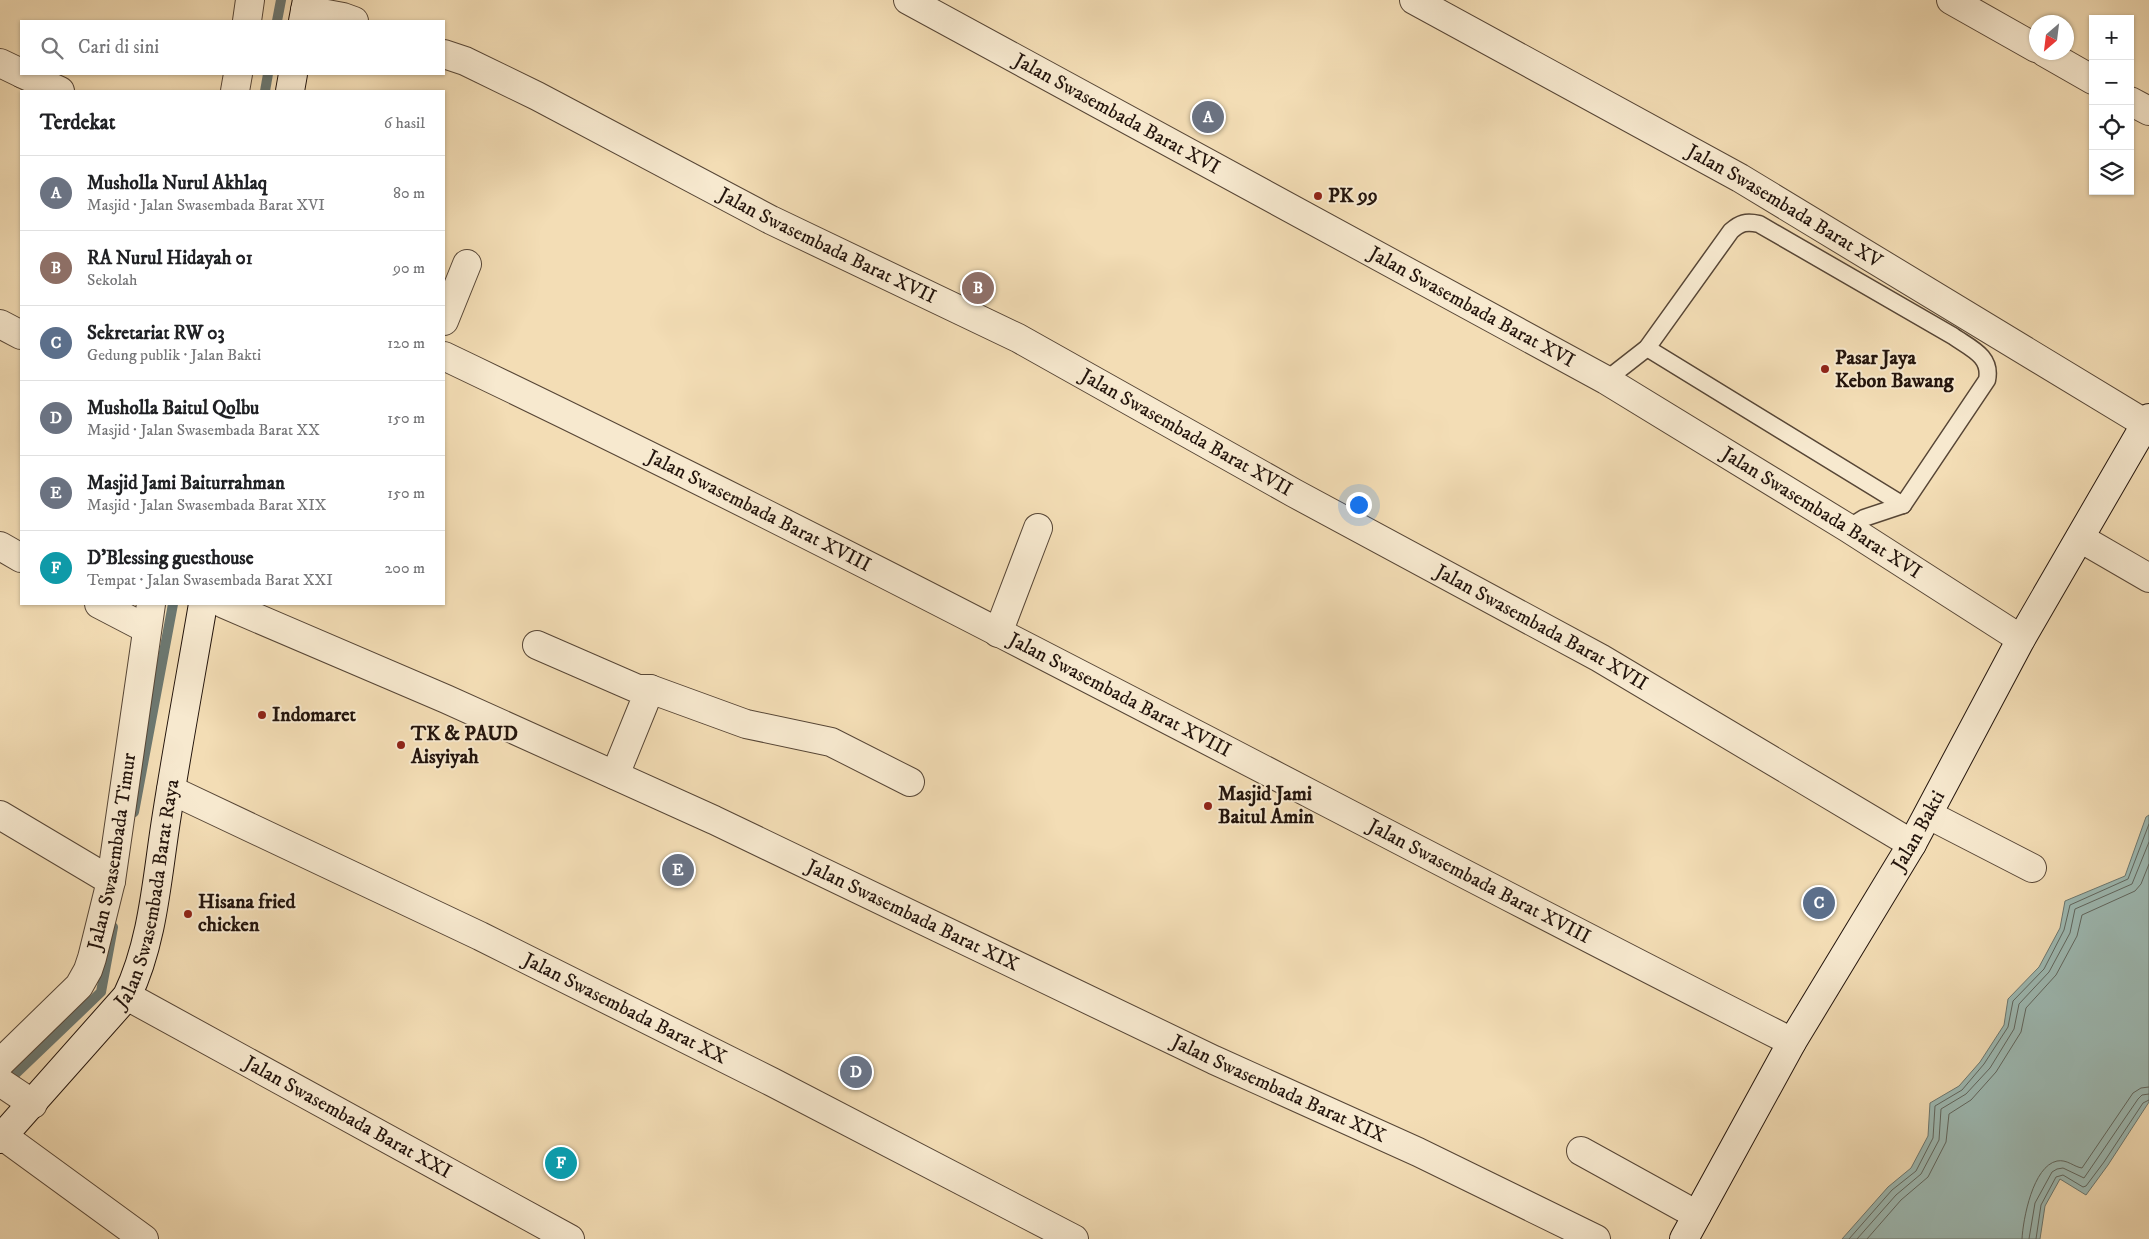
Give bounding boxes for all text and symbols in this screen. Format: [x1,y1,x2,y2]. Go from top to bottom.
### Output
north arrow [2029,15,2074,60]
map controls [2089,15,2134,195]
button: + [2089,15,2134,60]
search box [20,20,445,75]
icon: search [38,34,66,62]
text: Cari di sini [78,36,159,59]
street label: Jalan Swasembada Barat XVI [1008,47,1224,180]
button: − [2089,60,2134,105]
pin: A [1192,98,1224,136]
button: locate [2089,105,2134,150]
text: Terdekat [40,110,115,136]
text: 6 hasil [384,113,425,133]
street label: Jalan Swasembada Barat XV [1681,138,1887,274]
button: layers [2089,150,2134,195]
text: Musholla Nurul Akhlaq [87,172,267,195]
street label: Jalan Swasembada Barat XVII [713,181,940,310]
text: A [51,183,61,203]
text: 80 m [393,183,425,203]
place label: PK 99 [1328,184,1378,209]
marker: PK 99 [1312,190,1324,202]
text: Masjid · Jalan Swasembada Barat XVI [87,195,325,215]
street label: Jalan Swasembada Barat XVI [1363,240,1579,373]
text: RA Nurul Hidayah 01 [87,247,253,270]
text: B [51,258,61,278]
text: 90 m [393,258,425,278]
pin: B [962,269,994,307]
text: Sekolah [87,270,138,290]
text: Sekretariat RW 03 [87,322,225,345]
text: C [51,333,61,353]
text: 120 m [387,333,425,353]
text: Gedung publik · Jalan Bakti [87,345,261,365]
place label: Pasar Jaya Kebon Bawang [1835,346,1955,394]
street label: Jalan Swasembada Barat XVII [1074,362,1297,502]
marker: Pasar Jaya Kebon Bawang [1819,363,1831,375]
text: Musholla Baitul Qolbu [87,397,259,420]
text: D [50,408,62,428]
text: 150 m [387,408,425,428]
text: Masjid · Jalan Swasembada Barat XX [87,420,320,440]
street label: Jalan Swasembada Barat XVI [1715,440,1926,584]
street label: Jalan Swasembada Barat XVIII [641,443,875,577]
text: Masjid Jami Baiturrahman [87,472,285,495]
text: E [50,483,62,503]
text: 150 m [387,483,425,503]
your location [1346,492,1372,518]
text: Masjid · Jalan Swasembada Barat XIX [87,495,326,515]
text: D'Blessing guesthouse [87,547,254,570]
text: F [51,558,61,578]
text: 200 m [384,558,425,578]
street label: Jalan Swasembada Barat XVII [1429,558,1652,696]
text: Tempat · Jalan Swasembada Barat XXI [87,570,333,590]
street label: Jalan Swasembada Barat XVIII [1002,626,1235,763]
place label: Indomaret [272,703,357,728]
marker: Indomaret [256,709,268,721]
place label: TK & PAUD Aisyiyah [410,722,518,770]
marker: TK & PAUD Aisyiyah [395,739,407,751]
street label: Jalan Swasembada Timur [81,751,142,954]
street label: Jalan Swasembada Barat Raya [108,777,185,1015]
place label: Masjid Jami Baitul Amin [1218,782,1315,830]
street label: Jalan Bakti [1885,786,1951,877]
marker: Masjid Jami Baitul Amin [1202,800,1214,812]
street label: Jalan Swasembada Barat XVIII [1362,812,1595,949]
pin: E [662,851,694,889]
street label: Jalan Swasembada Barat XIX [801,853,1023,977]
pin: C [1803,884,1835,922]
place label: Hisana fried chicken [198,890,297,938]
marker: Hisana fried chicken [182,908,194,920]
street label: Jalan Swasembada Barat XX [517,946,731,1070]
street label: Jalan Swasembada Barat XIX [1166,1028,1390,1149]
street label: Jalan Swasembada Barat XXI [238,1049,456,1184]
pin: D [840,1053,872,1091]
pin: F [545,1144,577,1182]

